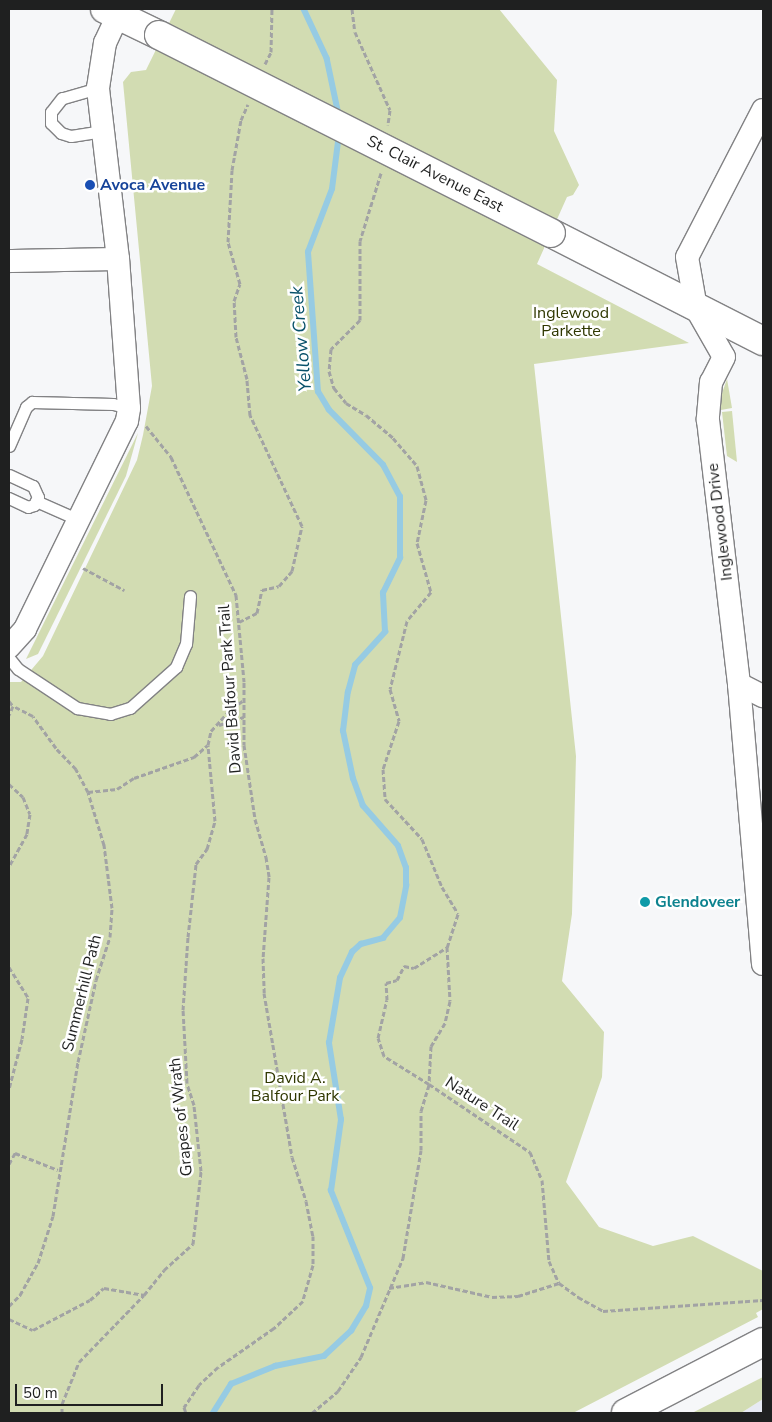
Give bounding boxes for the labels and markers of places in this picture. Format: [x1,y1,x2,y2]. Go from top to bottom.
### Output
place label: Avoca Avenue [100,175,205,195]
marker: Avoca Avenue [84,179,96,191]
place label: Glendoveer [655,892,740,912]
marker: Glendoveer [639,896,651,908]

